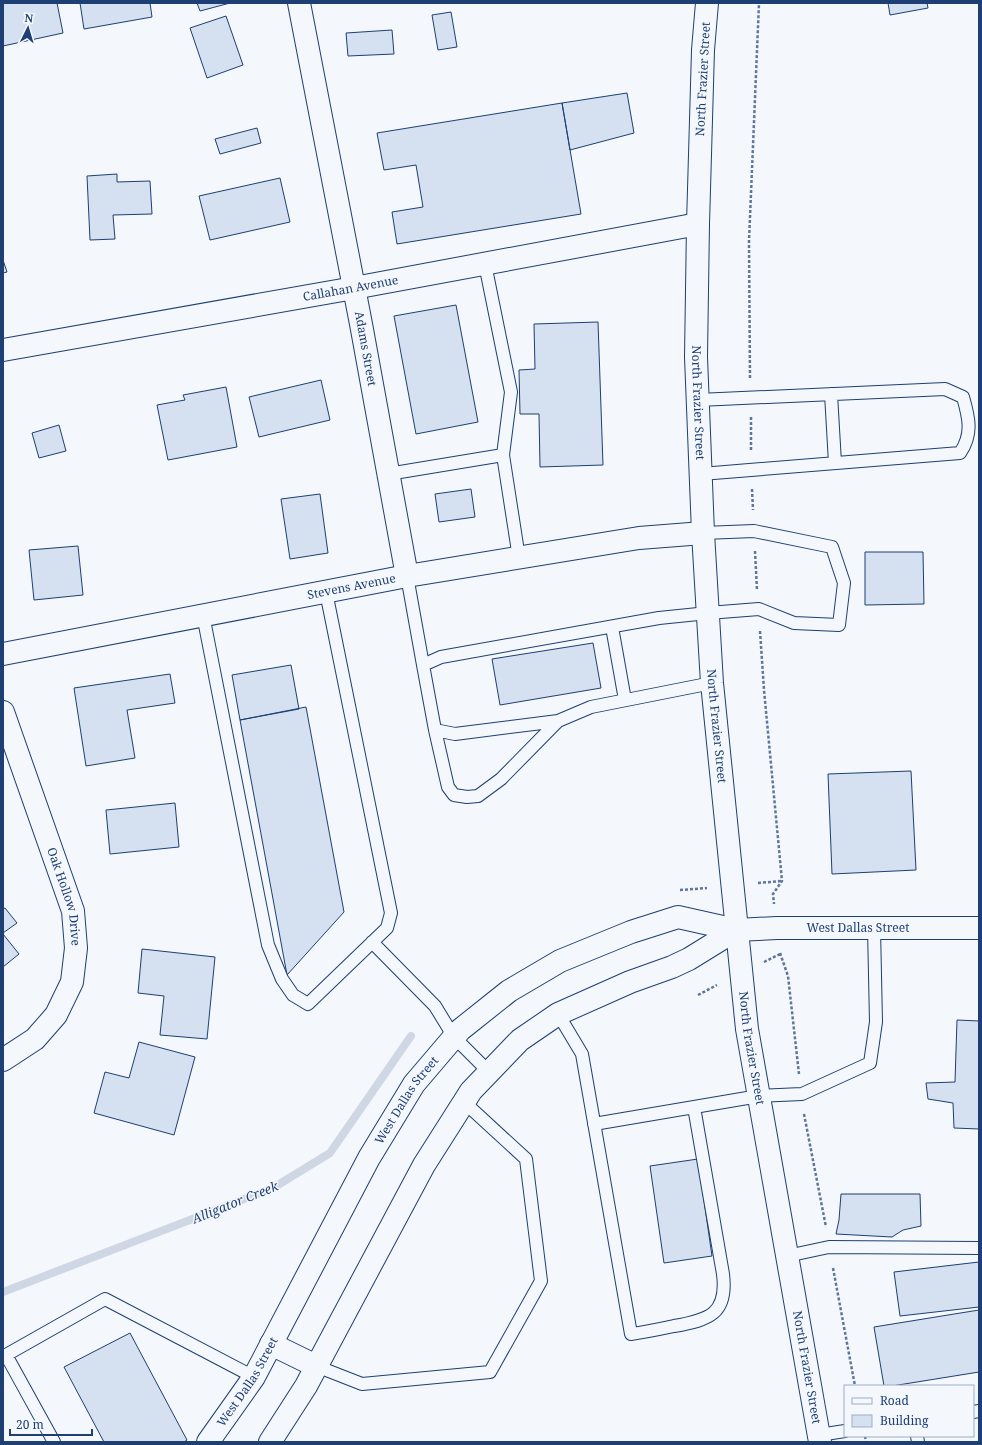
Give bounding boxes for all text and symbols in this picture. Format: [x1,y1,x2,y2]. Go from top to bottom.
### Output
north arrow [8,8,48,48]
text: N [24,10,34,25]
street label: North Frazier Street [691,21,714,137]
street label: Callahan Avenue [302,271,400,305]
street label: Adams Street [351,310,381,387]
street label: North Frazier Street [688,345,709,460]
street label: Stevens Avenue [306,569,397,603]
street label: North Frazier Street [703,668,731,784]
street label: Oak Hollow Drive [43,845,85,946]
street label: West Dallas Street [807,919,909,936]
street label: North Frazier Street [735,991,769,1106]
street label: West Dallas Street [370,1052,442,1147]
water label: Alligator Creek [188,1176,281,1228]
street label: North Frazier Street [789,1309,826,1425]
street label: West Dallas Street [213,1334,281,1430]
legend [844,1385,974,1437]
text: Road [880,1392,910,1409]
scale bar [10,1411,92,1437]
text: Building [880,1412,929,1429]
text: 20 m [16,1416,44,1433]

